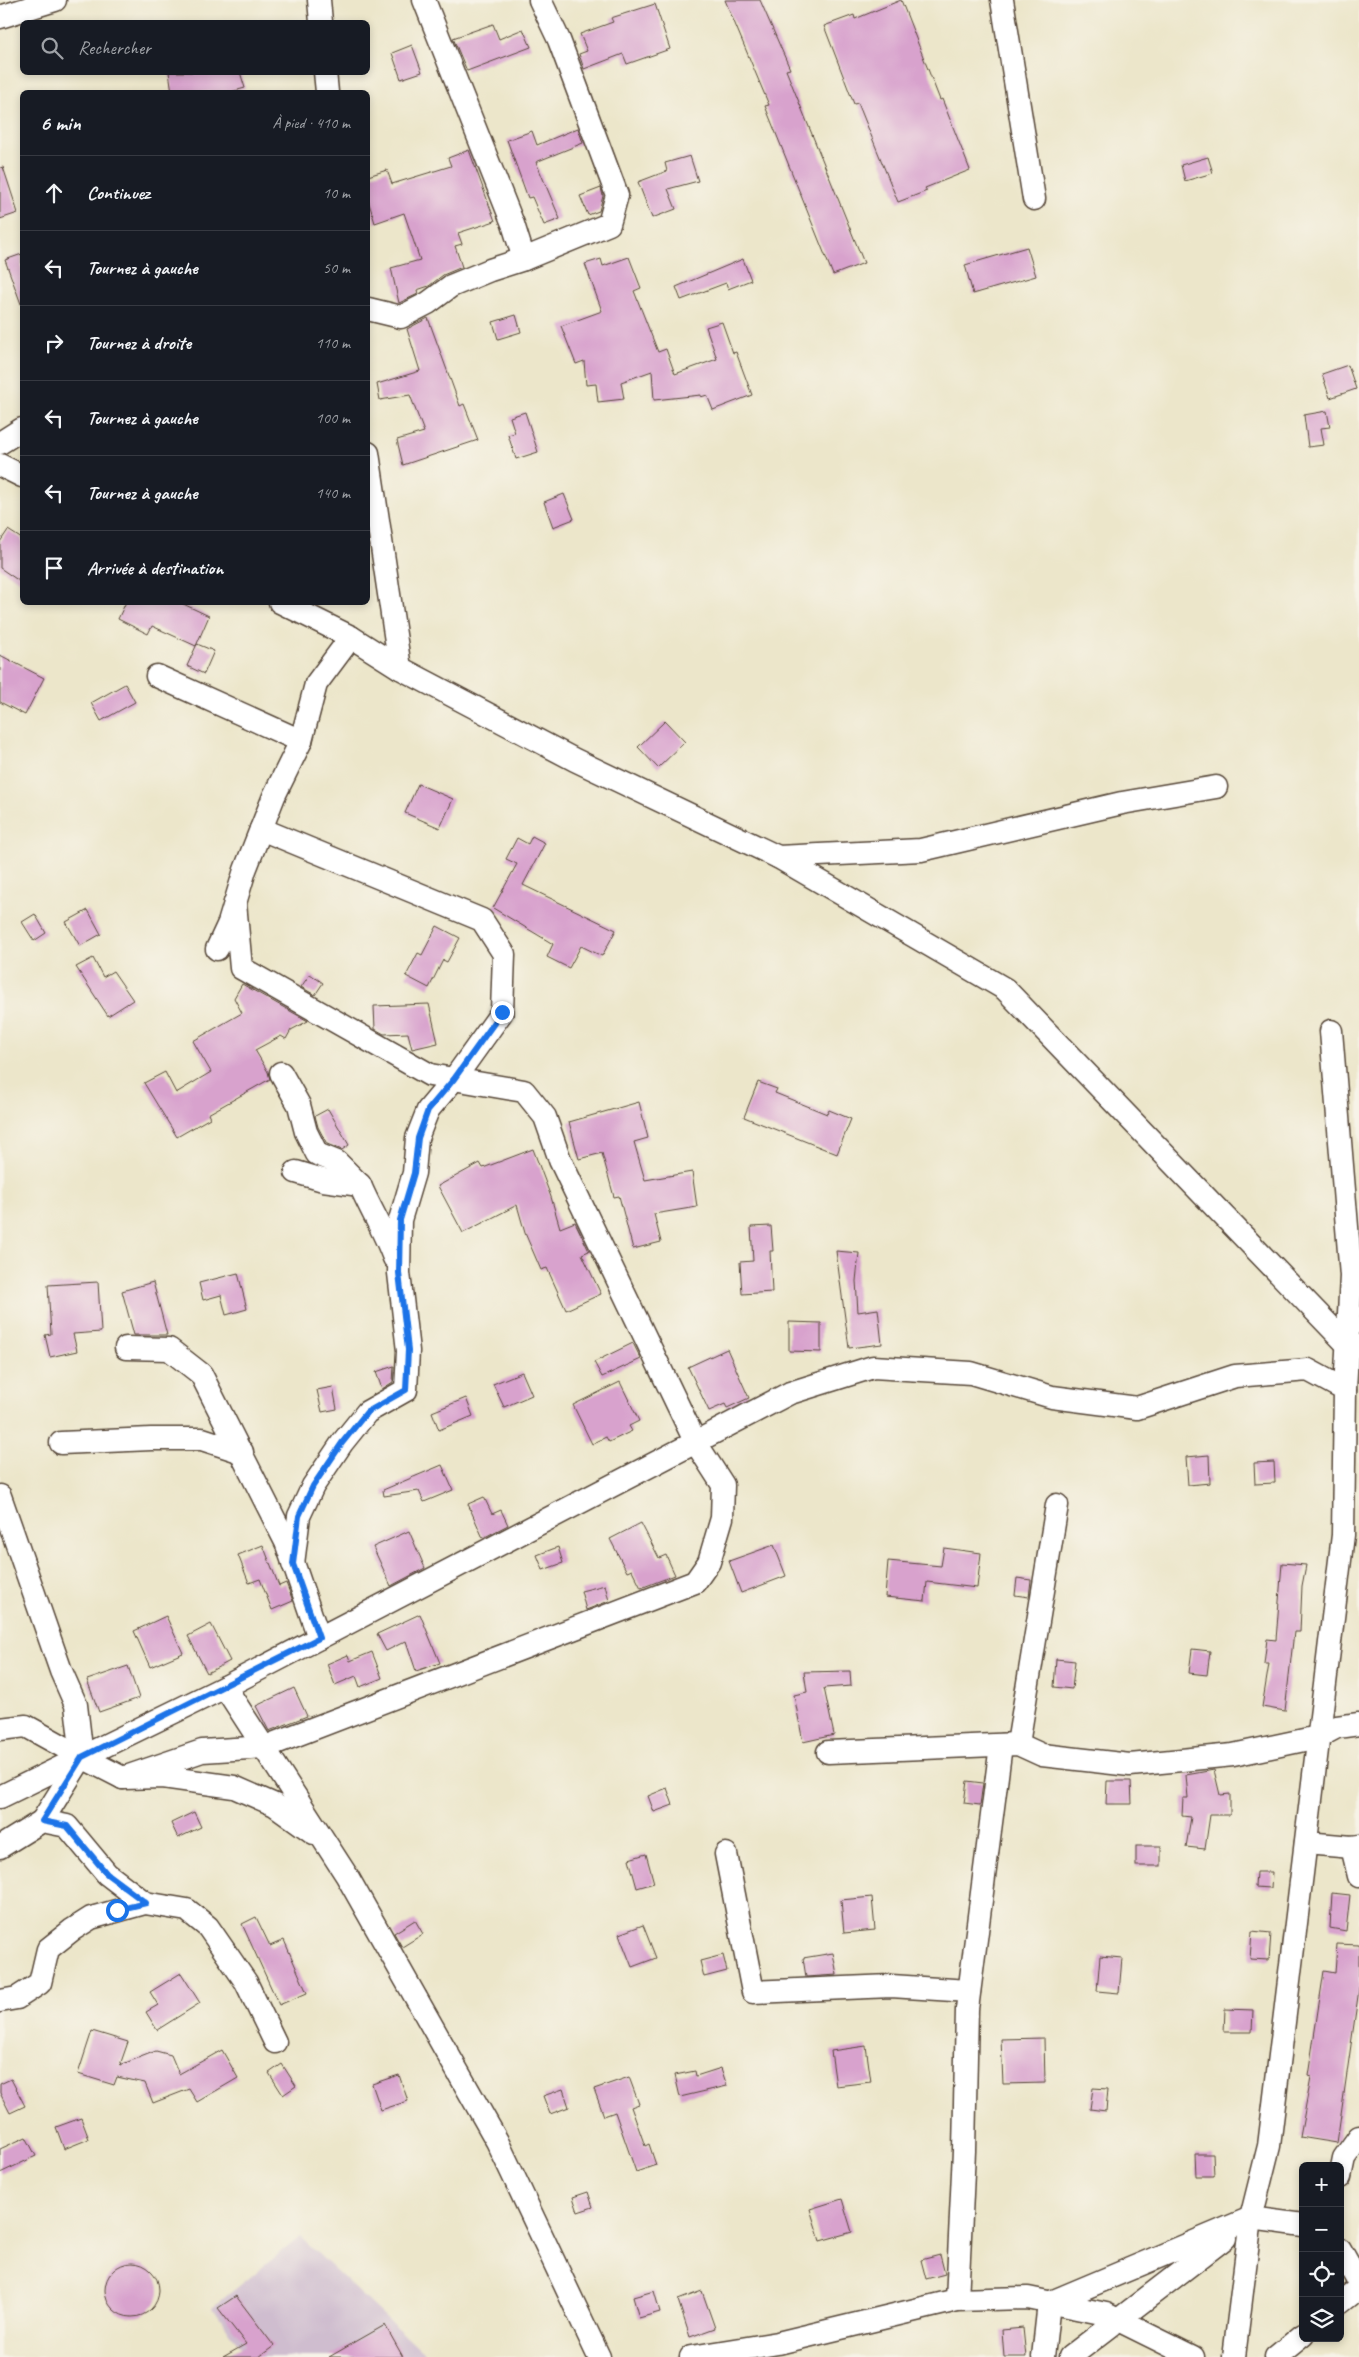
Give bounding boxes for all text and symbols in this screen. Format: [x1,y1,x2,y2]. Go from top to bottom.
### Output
search box [20,20,370,75]
icon: search [38,34,66,62]
text: Rechercher [78,36,151,60]
text: 6 min [40,110,81,136]
text: À pied · 410 m [272,113,350,133]
icon: ahead [40,179,68,207]
text: Continuez [87,181,150,205]
text: 10 m [323,183,350,203]
icon: left [40,254,68,282]
text: Tournez à gauche [87,256,198,280]
text: 50 m [323,258,350,278]
icon: right [40,329,68,357]
text: Tournez à droite [87,331,191,355]
text: 110 m [316,333,350,353]
icon: left [40,404,68,432]
text: Tournez à gauche [87,406,198,430]
text: 100 m [316,408,350,428]
icon: left [40,479,68,507]
text: Tournez à gauche [87,481,198,505]
text: 140 m [316,483,350,503]
icon: arrive [40,554,68,582]
text: Arrivée à destination [87,556,223,580]
route end [491,1001,514,1024]
route start [106,1899,129,1922]
map controls [1299,2162,1344,2342]
button: + [1299,2162,1344,2207]
button: − [1299,2207,1344,2252]
button: locate [1299,2252,1344,2297]
button: layers [1299,2297,1344,2342]

